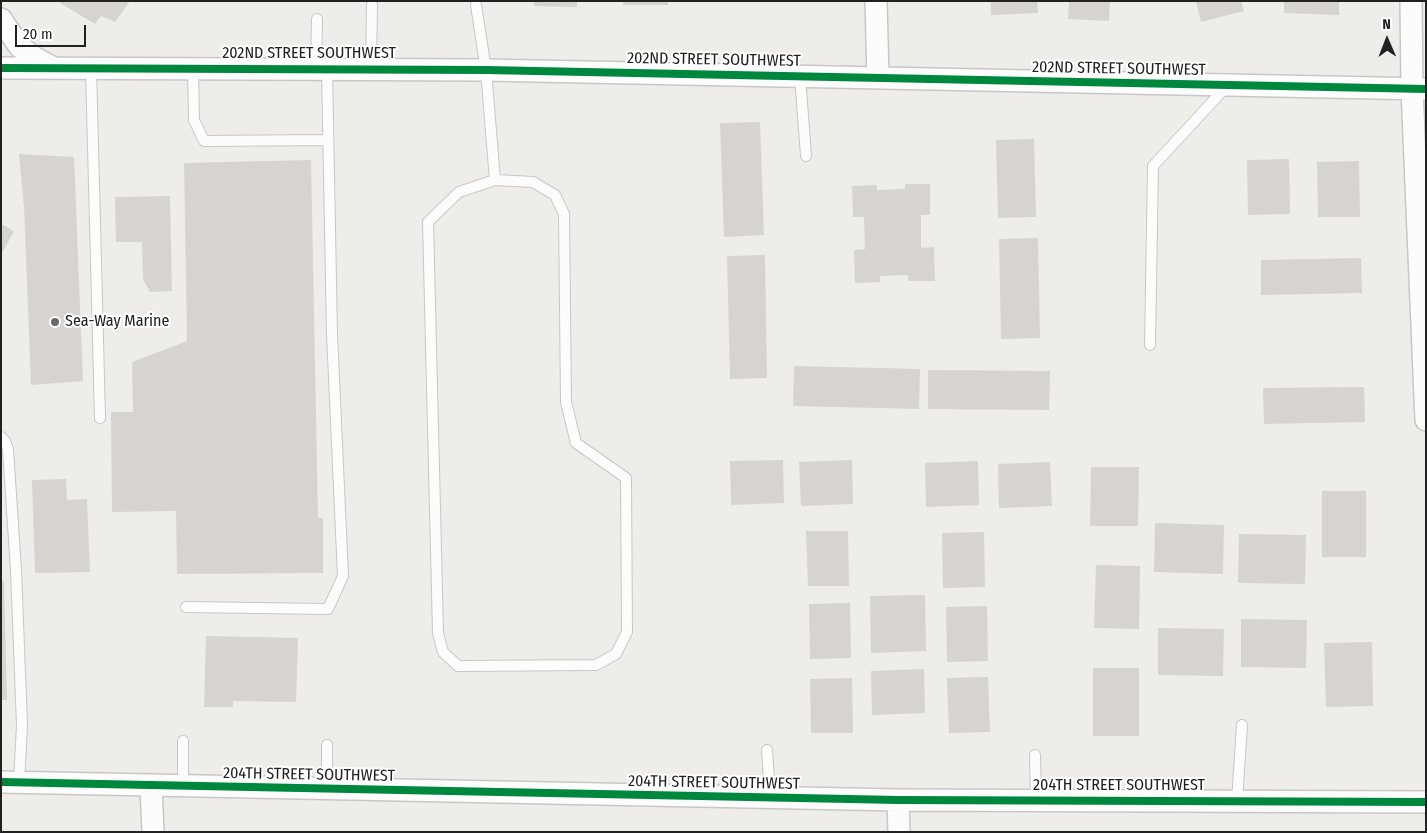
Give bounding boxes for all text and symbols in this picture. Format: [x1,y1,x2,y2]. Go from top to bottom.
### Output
scale bar [18,15,89,47]
north arrow [1362,15,1412,65]
text: N [1382,16,1391,33]
text: 20 m [23,25,53,43]
street label: 202ND STREET SOUTHWEST [222,44,396,64]
street label: 202ND STREET SOUTHWEST [627,49,801,71]
street label: 202ND STREET SOUTHWEST [1032,58,1206,80]
place label: Sea-Way Marine [65,312,169,332]
marker: Sea-Way Marine [49,316,61,328]
street label: 204TH STREET SOUTHWEST [223,764,395,786]
street label: 204TH STREET SOUTHWEST [628,772,800,794]
street label: 204TH STREET SOUTHWEST [1033,776,1205,796]

